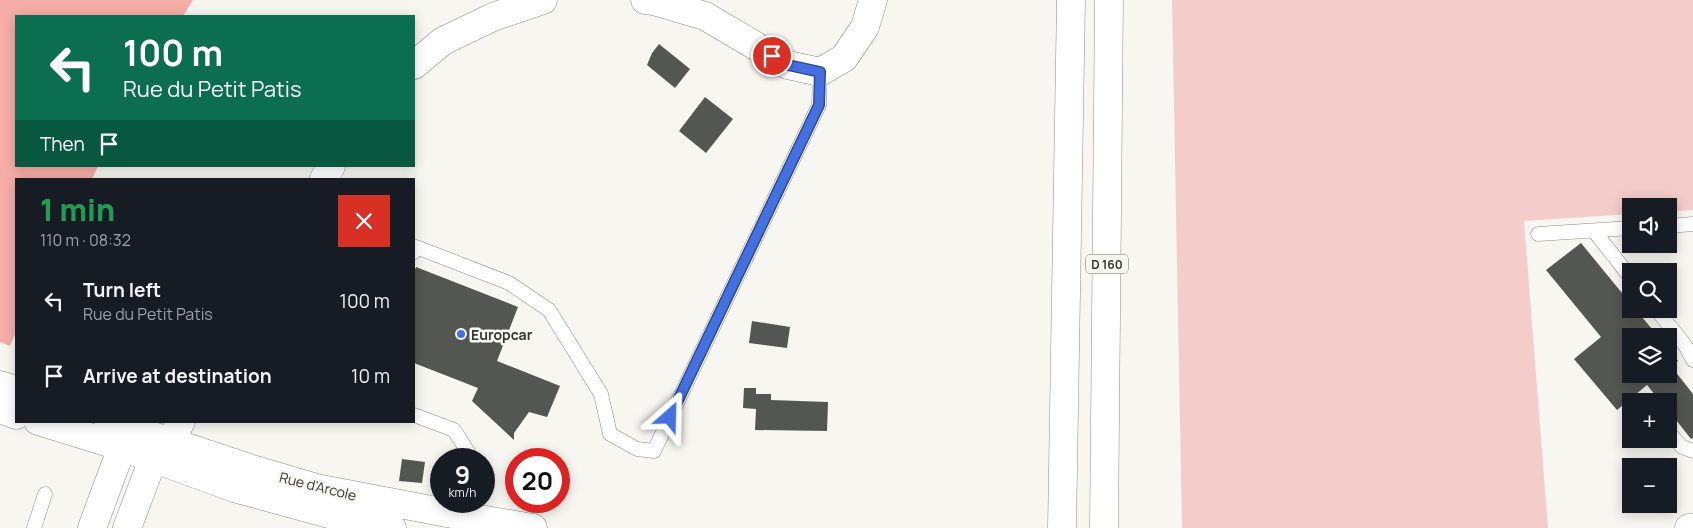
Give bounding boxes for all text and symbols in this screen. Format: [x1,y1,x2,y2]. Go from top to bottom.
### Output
text: 100 m [123,29,223,77]
icon: left [40,35,105,100]
pin [751,35,793,77]
icon: arrive [758,42,786,70]
text: Rue du Petit Patis [123,74,301,104]
icon: arrive [95,130,123,158]
text: Then [40,131,85,157]
text: 1 min [40,189,115,230]
button: close [338,195,390,247]
map controls [1622,198,1677,513]
button: sound [1622,198,1677,253]
text: 110 m · 08:32 [40,229,131,251]
road number: D 160 [1086,254,1128,274]
button: search [1622,263,1677,318]
text: Turn left [83,277,161,303]
icon: left [40,287,68,315]
text: 100 m [339,288,390,314]
text: Rue du Petit Patis [83,303,213,325]
place label: Europcar [471,325,533,344]
marker: Europcar [455,328,467,340]
button: layers [1622,328,1677,383]
icon: arrive [40,362,68,390]
text: Arrive at destination [83,363,272,389]
text: 10 m [351,363,390,389]
position arrow [643,390,695,442]
button: + [1622,393,1677,448]
speed limit sign: 20 [505,448,570,513]
text: 9 [455,457,470,492]
button: − [1622,458,1677,513]
street label: Rue d'Arcole [277,467,359,505]
text: km/h [449,484,476,501]

